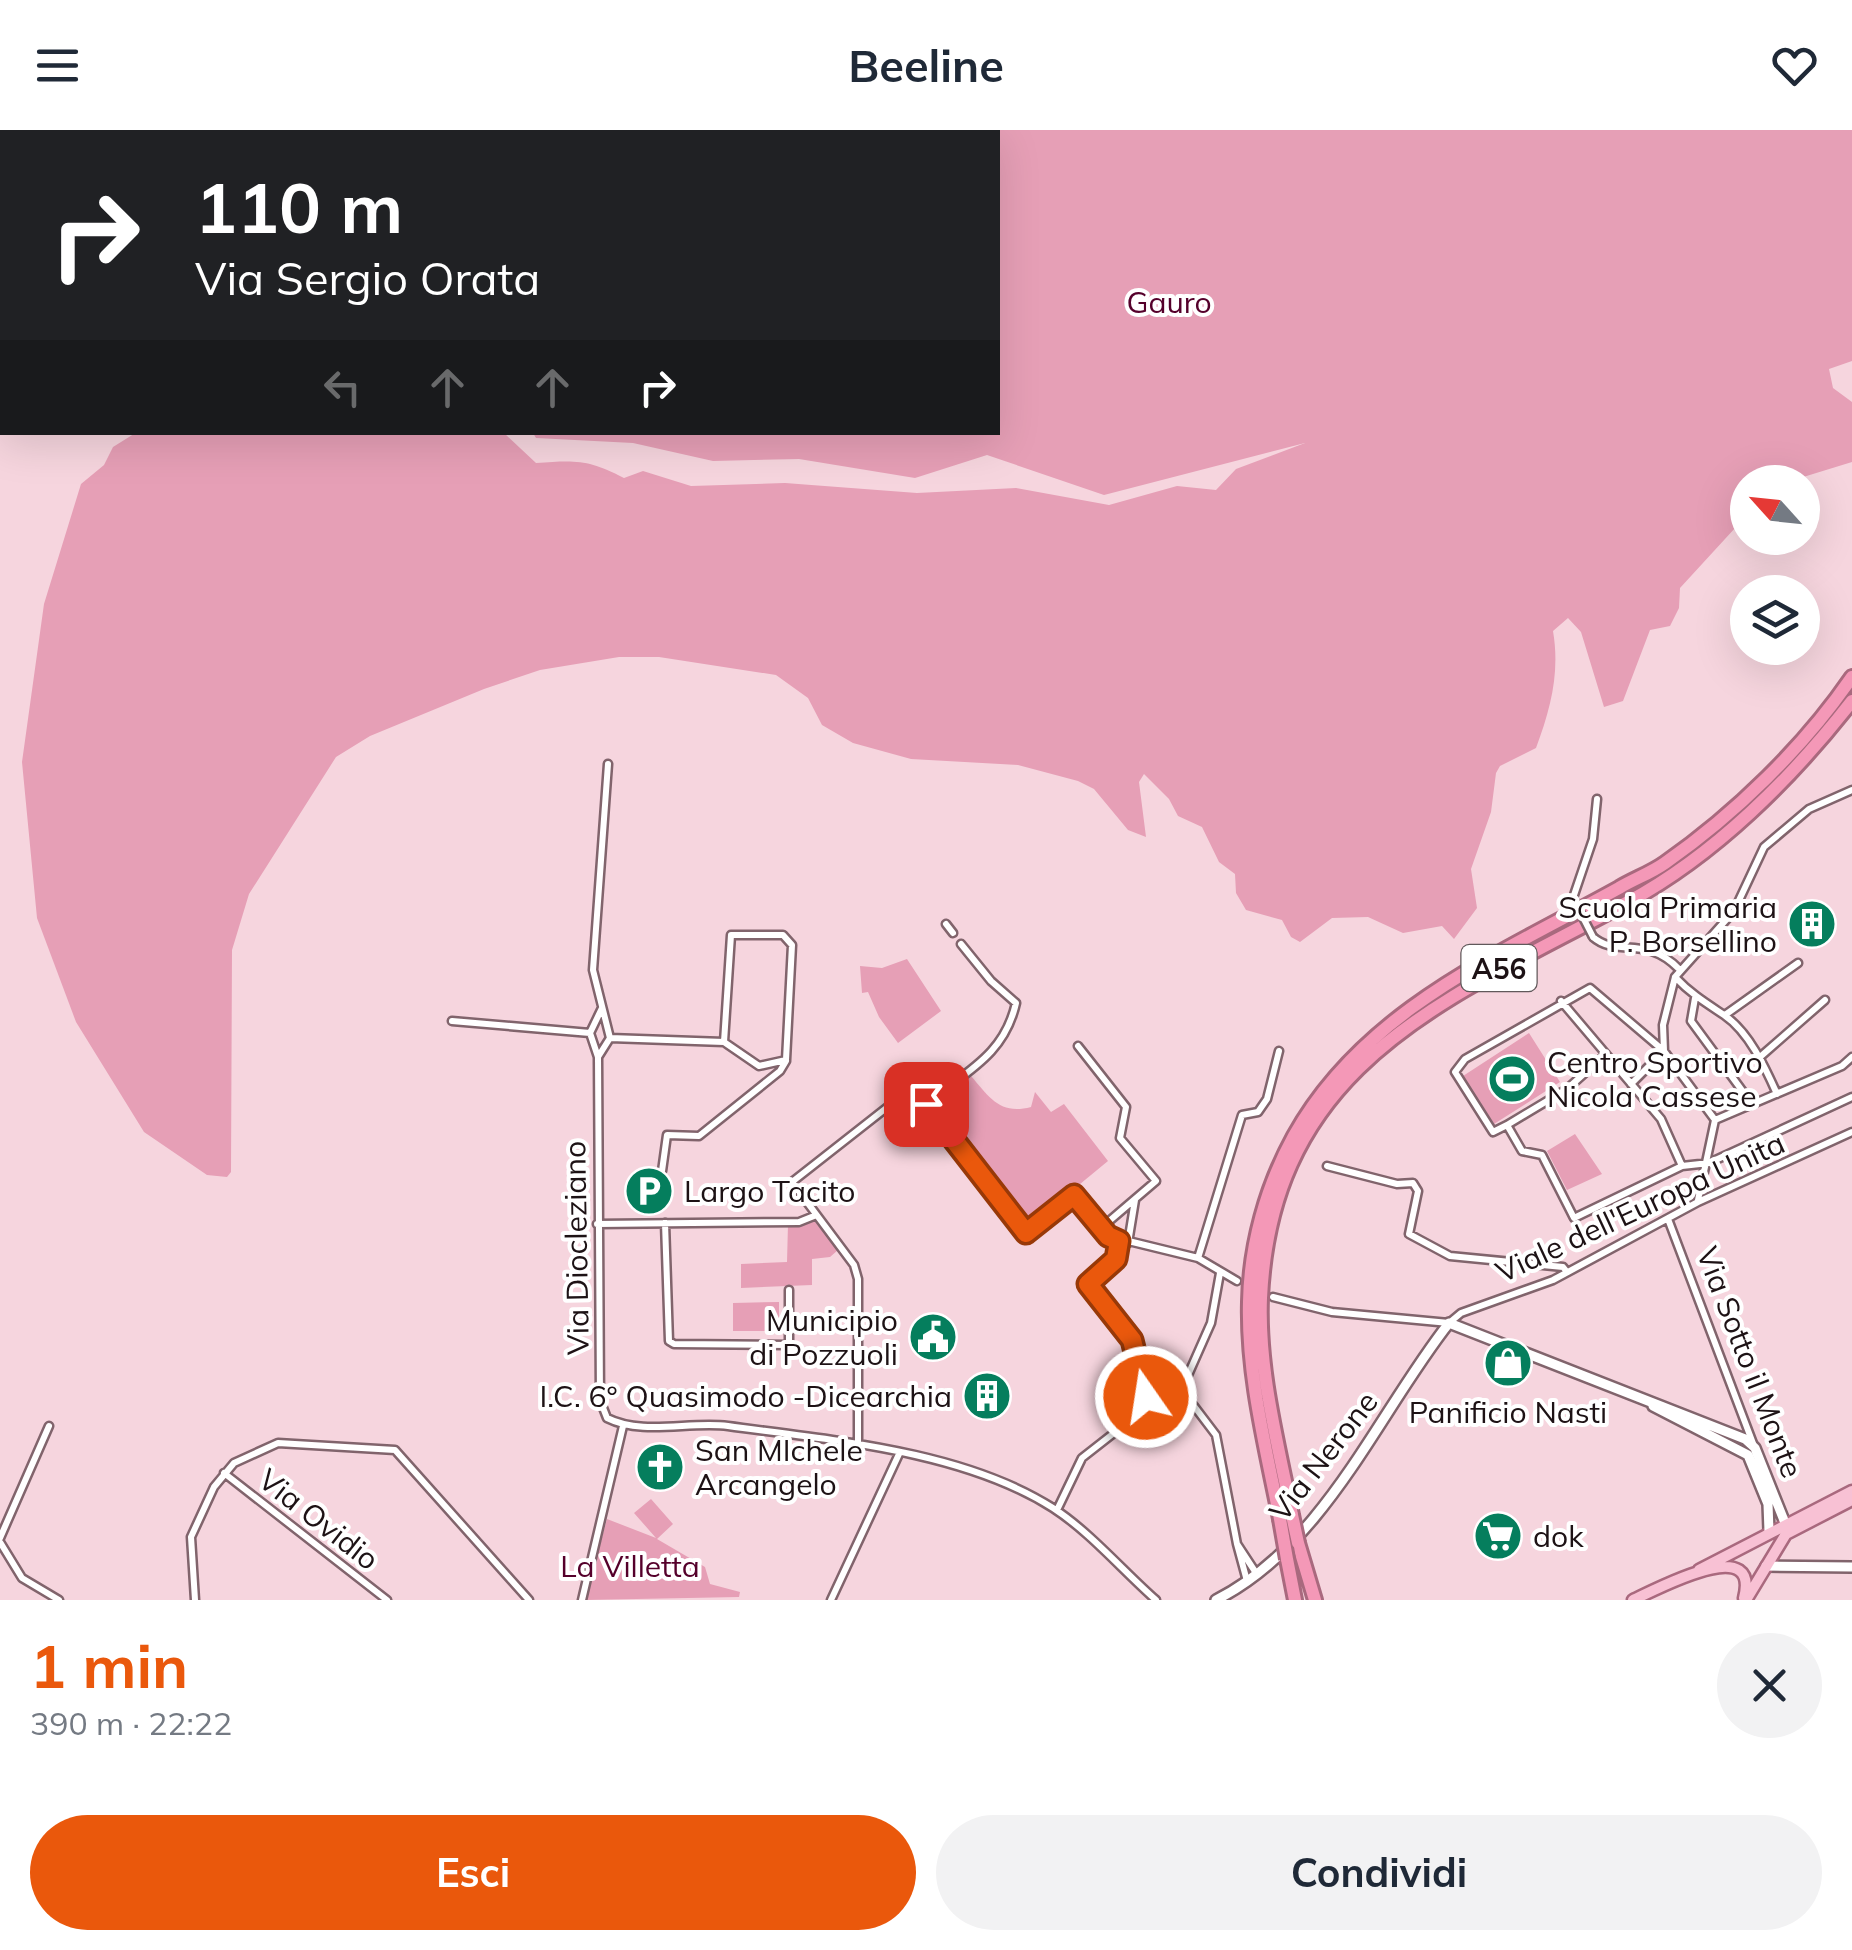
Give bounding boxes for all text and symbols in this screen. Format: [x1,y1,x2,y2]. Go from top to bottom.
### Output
text: Beeline [848,37,1004,93]
icon: menu [30,38,85,93]
icon: heart [1767,38,1822,93]
text: 110 m [195,163,403,251]
icon: right [30,170,160,300]
text: Via Sergio Orata [195,250,540,306]
park label: Gauro [1126,283,1212,321]
icon: left [315,360,370,415]
icon: ahead [420,360,475,415]
icon: ahead [525,360,580,415]
icon: right [630,360,685,415]
north arrow [1730,465,1820,555]
map controls [1730,465,1820,665]
button: layers [1730,575,1820,665]
place label: Scuola Primaria P. Borsellino [1558,888,1777,960]
building icon: Scuola Primaria P. Borsellino [1786,898,1838,950]
road number: A56 [1462,945,1536,991]
place label: Centro Sportivo Nicola Cassese [1547,1043,1763,1115]
sports icon: Centro Sportivo Nicola Cassese [1486,1053,1538,1105]
pin [884,1062,969,1147]
icon: arrive [899,1077,954,1132]
street label: Viale dell'Europa Unita [1490,1123,1790,1291]
street label: Via Diocleziano [555,1141,597,1355]
parking icon: Largo Tacito [623,1165,675,1217]
place label: Largo Tacito [684,1172,855,1210]
street label: Via Sotto il Monte [1688,1241,1812,1483]
place label: Municipio di Pozzuoli [749,1301,898,1373]
public building icon: Municipio di Pozzuoli [907,1311,959,1363]
shop icon: Panificio Nasti [1482,1337,1534,1389]
position arrow [1094,1345,1198,1449]
building icon: I.C. 6° Quasimodo -Dicearchia [961,1370,1013,1422]
place label: I.C. 6° Quasimodo -Dicearchia [540,1377,952,1415]
street label: Via Nerone [1261,1383,1385,1529]
place label: Panificio Nasti [1409,1393,1607,1431]
place label: San MIchele Arcangelo [695,1431,863,1503]
church icon: San MIchele Arcangelo [634,1441,686,1493]
street label: Via Ovidio [251,1460,387,1578]
supermarket icon: dok [1472,1510,1524,1562]
place label: dok [1533,1517,1584,1555]
park label: La Villetta [560,1547,700,1585]
text: 1 min [30,1628,188,1703]
button: close [1717,1633,1822,1738]
text: 390 m · 22:22 [30,1703,232,1743]
button: Esci [30,1815,916,1930]
button: Condividi [936,1815,1822,1930]

